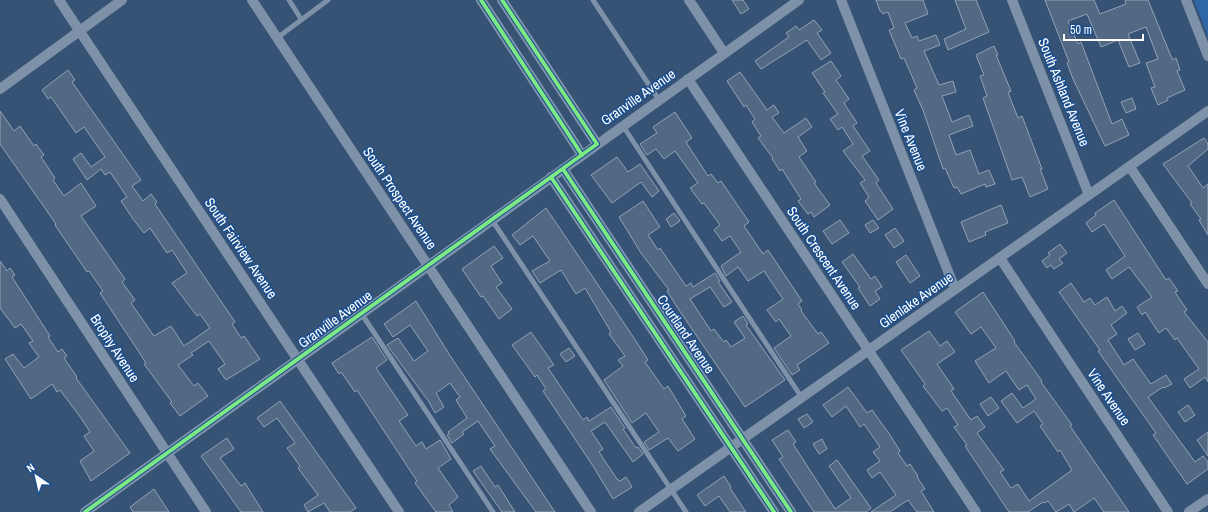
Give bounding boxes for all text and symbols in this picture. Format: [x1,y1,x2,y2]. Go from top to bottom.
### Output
scale bar [1064,16,1143,42]
text: 50 m [1070,22,1092,38]
street label: South Ashland Avenue [1034,35,1094,149]
street label: Granville Avenue [597,65,679,129]
street label: Vine Avenue [891,107,931,173]
street label: South Prospect Avenue [359,143,441,253]
street label: South Fairview Avenue [201,194,281,302]
street label: South Crescent Avenue [783,203,865,313]
street label: Glenlake Avenue [875,268,957,332]
street label: Granville Avenue [294,286,376,352]
street label: Courtland Avenue [653,291,719,377]
street label: Brophy Avenue [86,311,144,385]
street label: Vine Avenue [1083,365,1135,429]
north arrow [16,456,56,496]
text: N [24,460,37,475]

